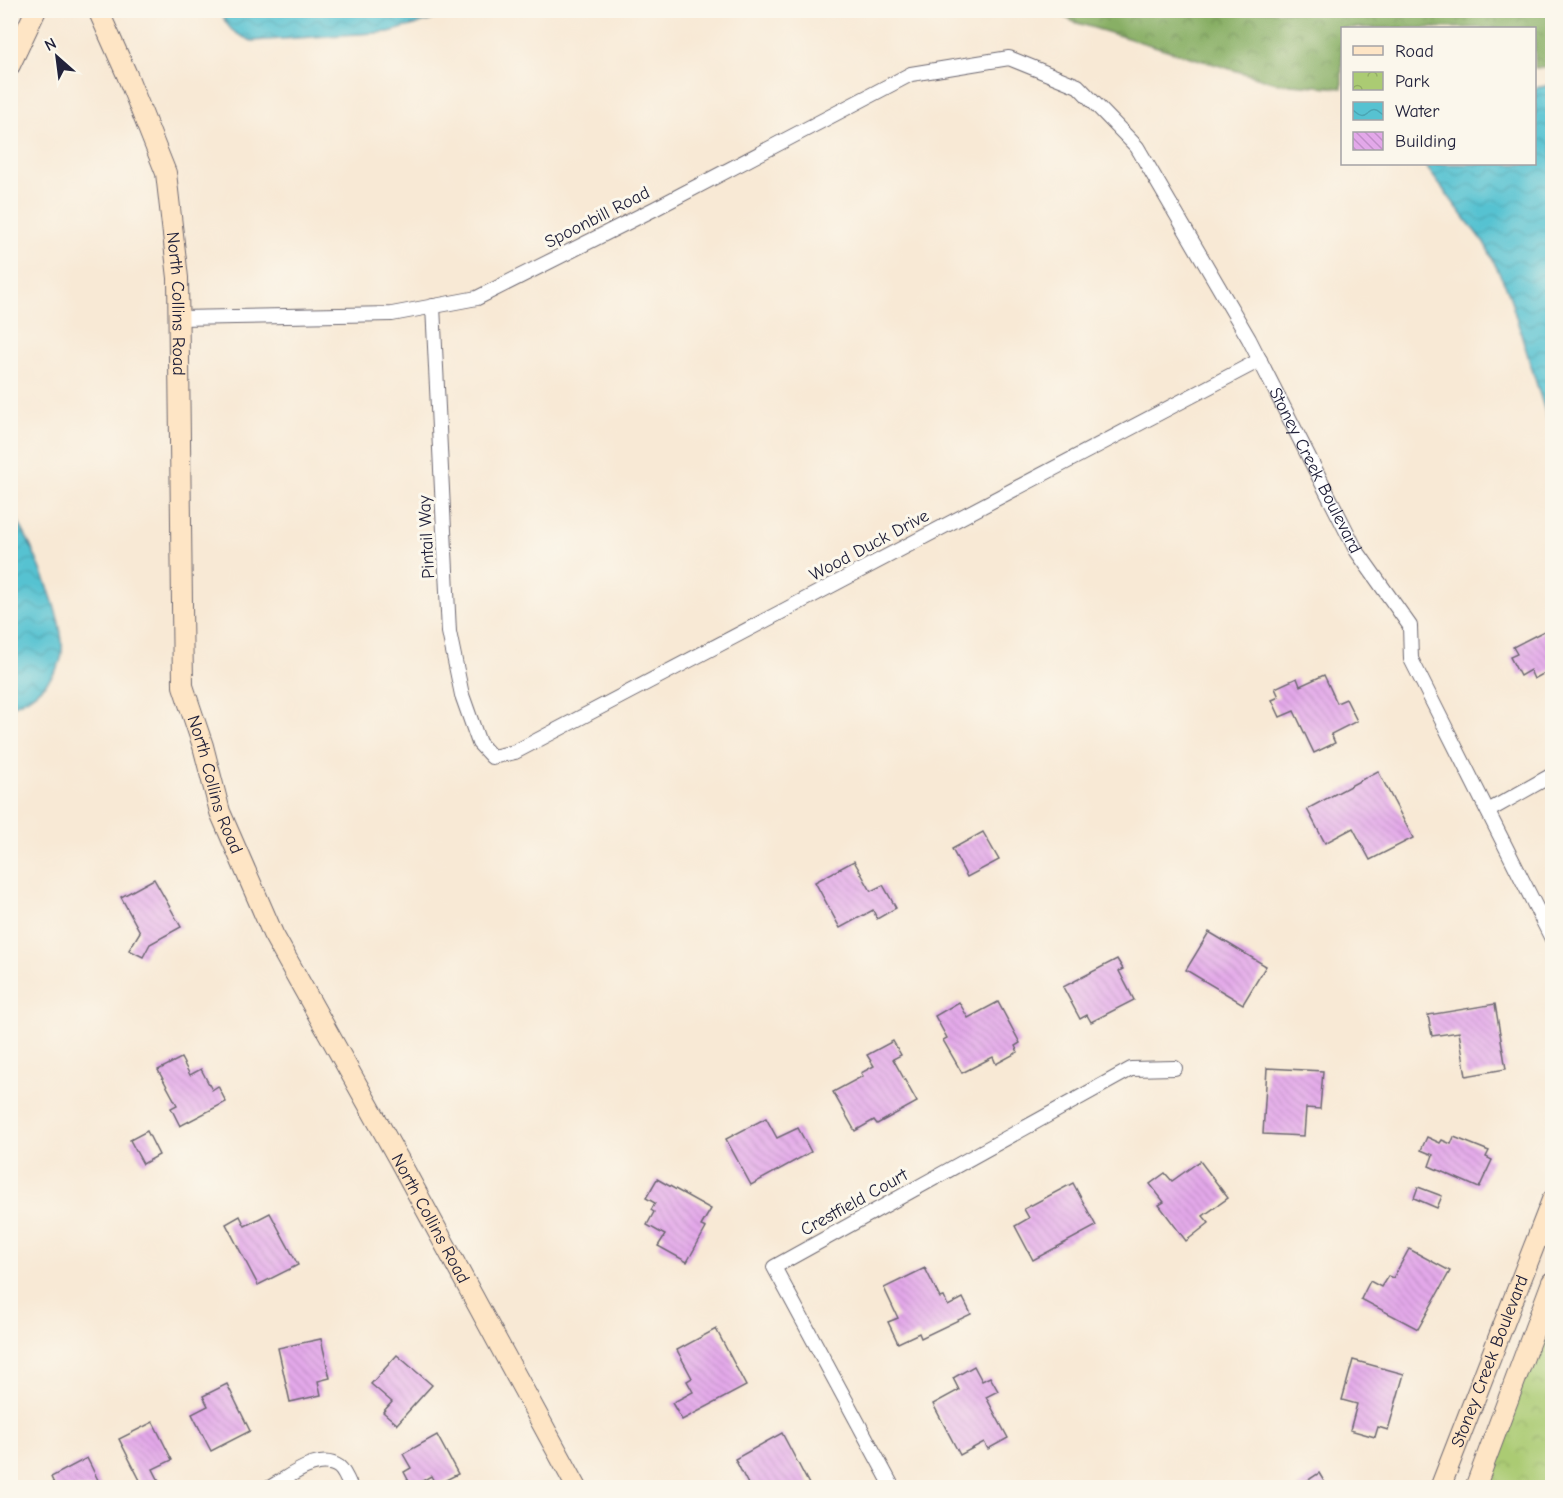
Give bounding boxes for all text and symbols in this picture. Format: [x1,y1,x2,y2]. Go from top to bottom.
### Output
north arrow [27,27,87,87]
legend [1341,27,1536,165]
text: N [42,34,59,55]
text: Road [1395,41,1434,62]
text: Park [1395,71,1430,92]
text: Water [1395,101,1440,122]
text: Building [1395,131,1457,152]
street label: Spoonbill Road [541,182,653,253]
street label: North Collins Road [162,231,189,376]
street label: Stoney Creek Boulevard [1264,384,1366,557]
street label: Pintail Way [414,494,439,579]
street label: Wood Duck Drive [806,505,933,586]
street label: North Collins Road [183,713,247,857]
street label: North Collins Road [387,1150,474,1287]
street label: Crestfield Court [797,1164,912,1241]
street label: Stoney Creek Boulevard [1447,1272,1533,1451]

